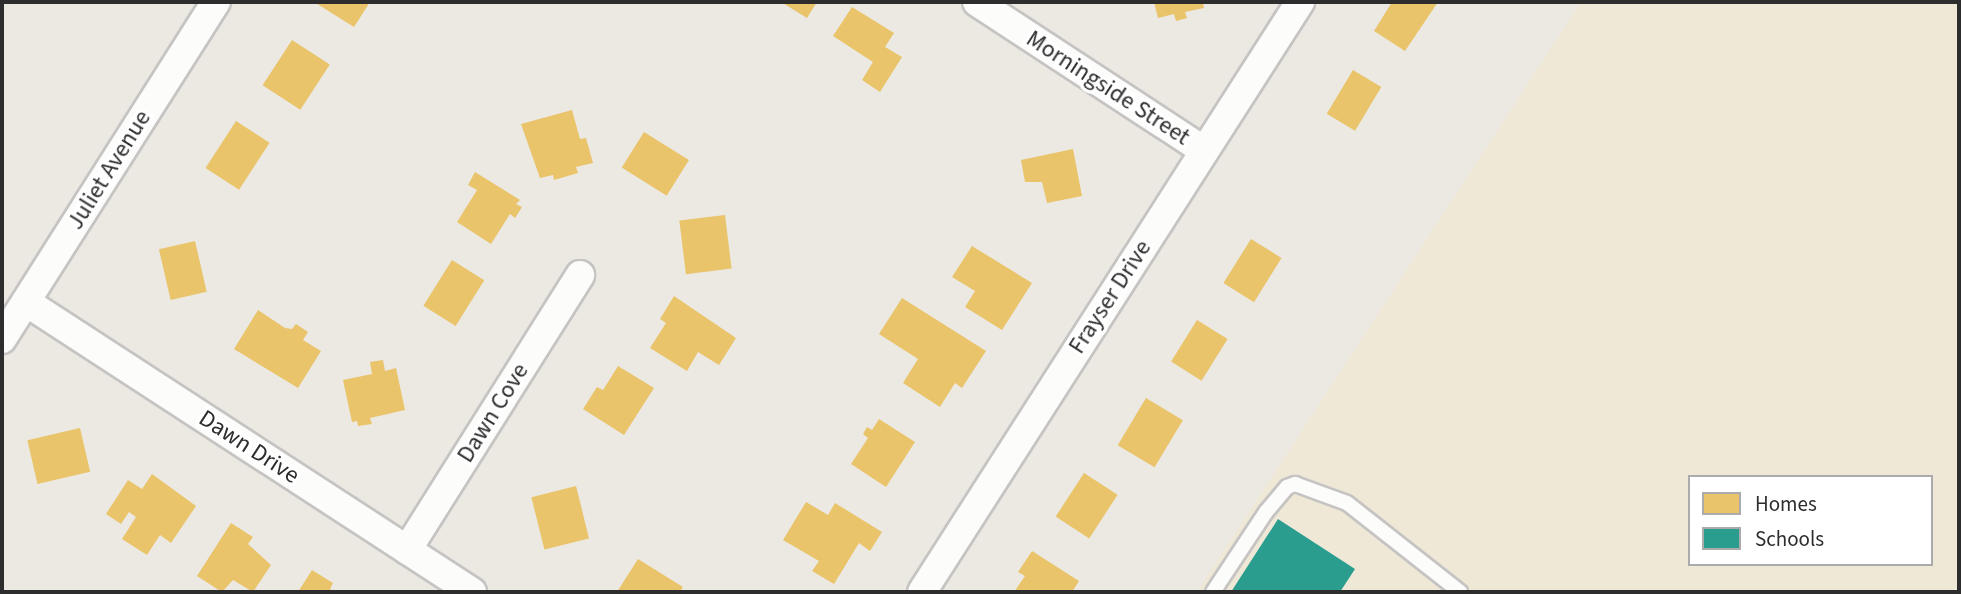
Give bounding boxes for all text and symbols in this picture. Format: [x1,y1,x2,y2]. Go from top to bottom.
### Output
street label: Morningside Street [1021,24,1195,152]
street label: Juliet Avenue [61,105,157,235]
street label: Frayser Drive [1063,235,1157,359]
street label: Dawn Cove [451,358,535,468]
street label: Dawn Drive [193,404,305,490]
legend [1688,475,1933,566]
text: Homes [1755,489,1817,519]
text: Schools [1755,524,1824,554]

